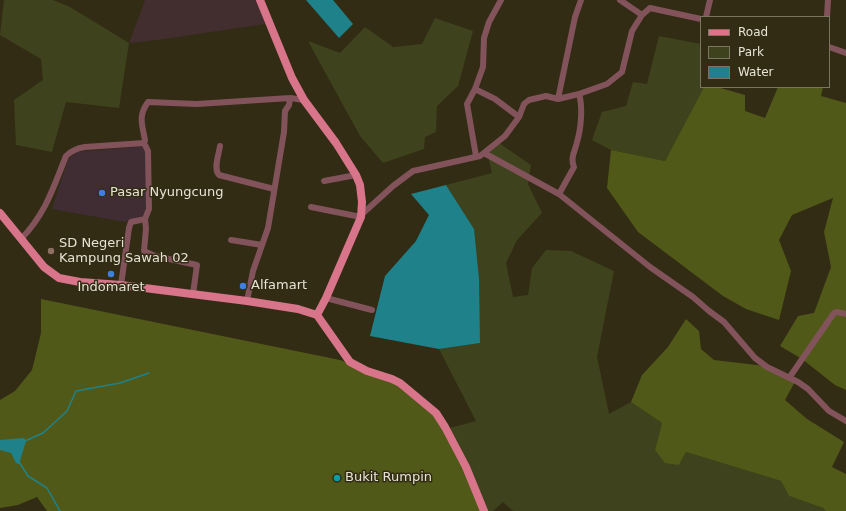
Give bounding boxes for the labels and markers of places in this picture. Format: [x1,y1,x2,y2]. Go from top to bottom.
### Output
place label: Pasar Nyungcung [110,185,223,201]
marker: Pasar Nyungcung [97,188,107,198]
place label: SD Negeri Kampung Sawah 02 [59,236,189,267]
marker: SD Negeri Kampung Sawah 02 [46,246,56,256]
marker: Indomaret [106,269,116,279]
place label: Alfamart [251,278,307,294]
place label: Indomaret [77,280,145,296]
marker: Alfamart [238,281,248,291]
place label: Bukit Rumpin [345,470,432,486]
marker: Bukit Rumpin [332,473,342,483]

